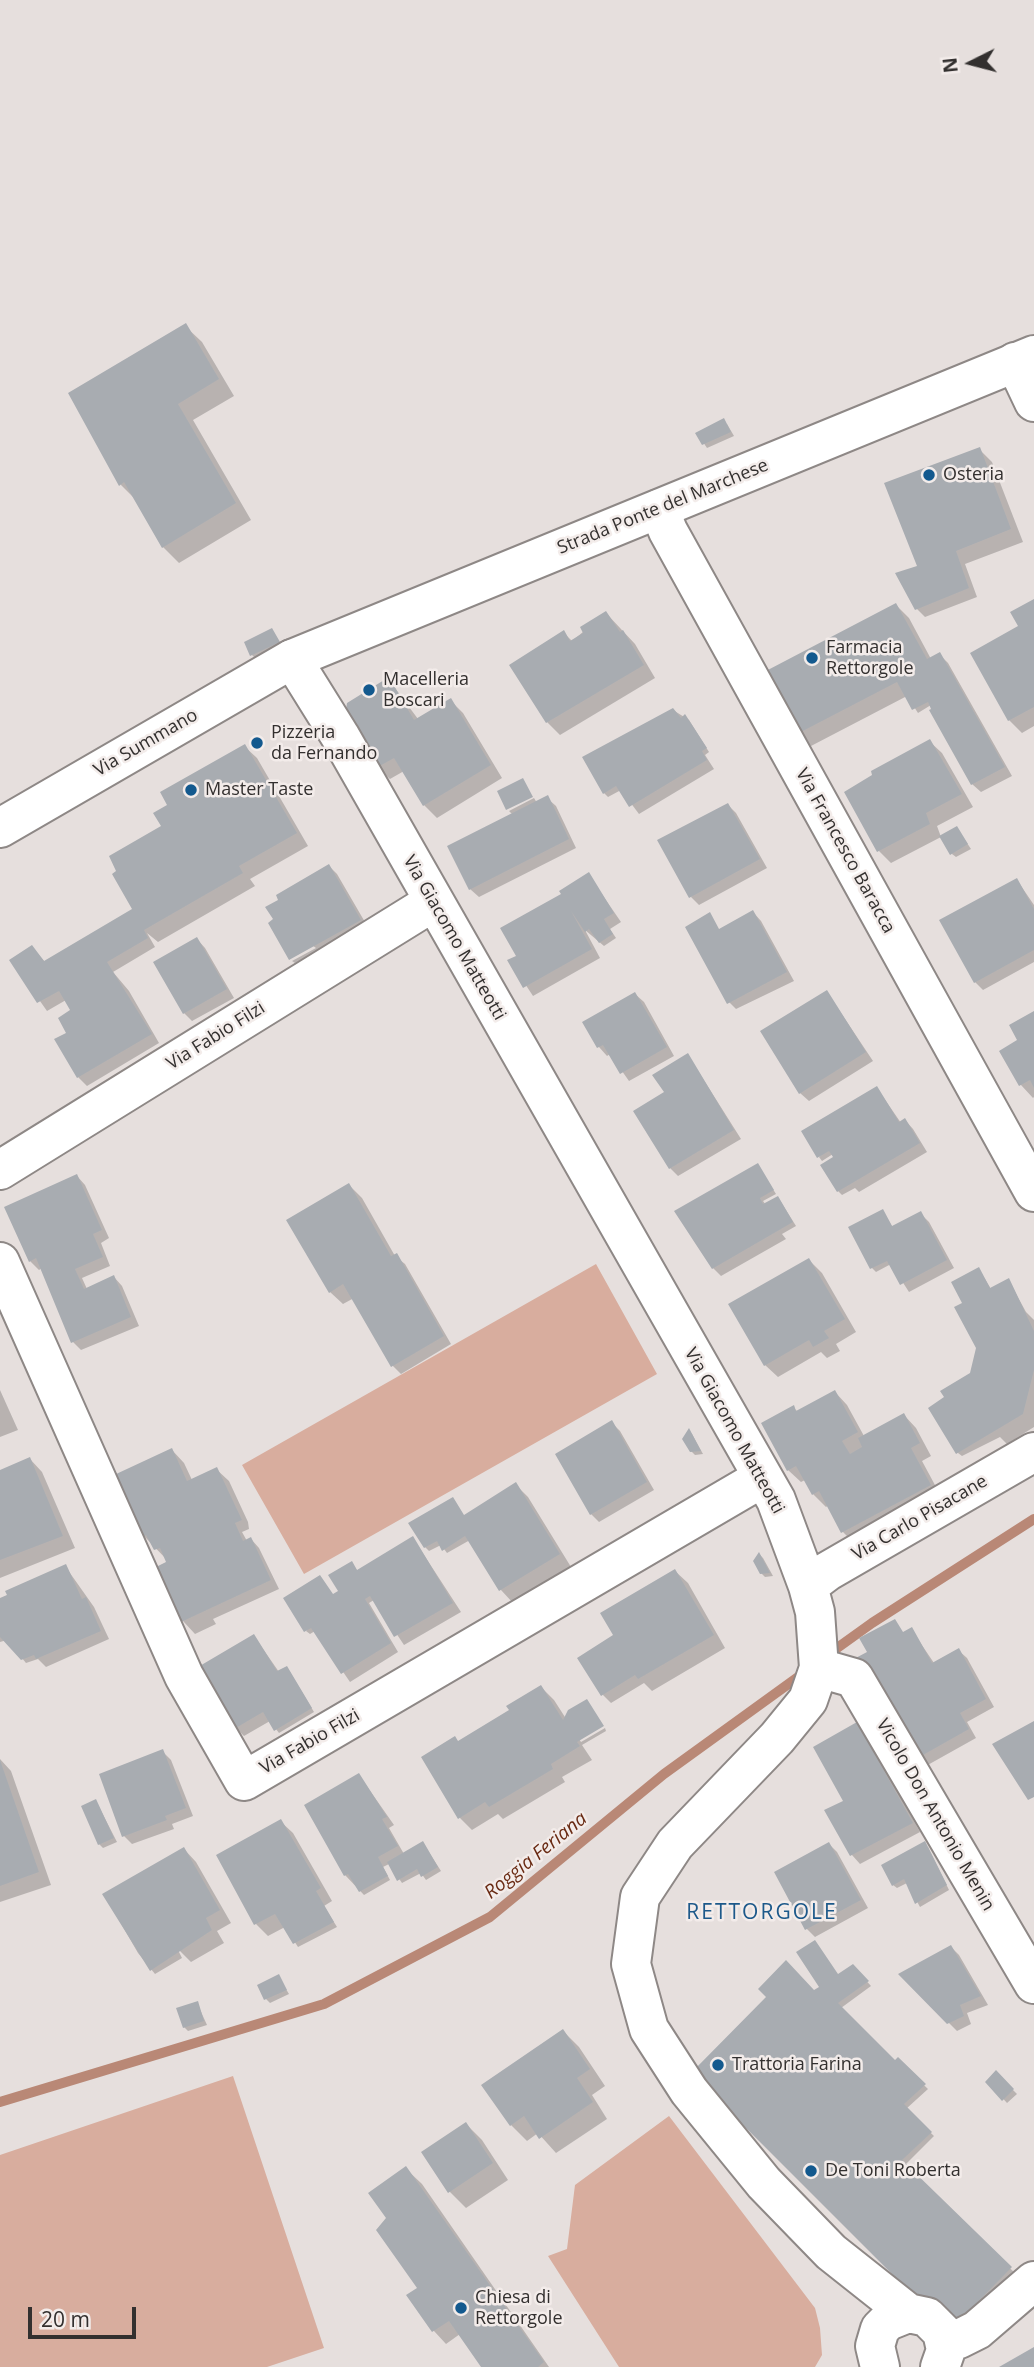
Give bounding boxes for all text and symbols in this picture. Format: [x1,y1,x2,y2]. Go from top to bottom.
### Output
north arrow [936,28,1006,98]
text: N [936,56,964,74]
street label: Strada Ponte del Marchese [554,455,772,559]
place label: Osteria [943,464,1004,486]
marker: Osteria [921,467,937,483]
place label: Farmacia Rettorgole [826,637,913,680]
marker: Farmacia Rettorgole [804,650,820,666]
place label: Macelleria Boscari [383,669,469,712]
marker: Macelleria Boscari [361,682,377,698]
street label: Via Summano [90,705,202,781]
place label: Pizzeria da Fernando [271,722,377,764]
marker: Pizzeria da Fernando [249,735,265,751]
street label: Via Francesco Baracca [791,765,899,937]
place label: Master Taste [205,779,313,801]
marker: Master Taste [183,782,199,798]
street label: Via Giacomo Matteotti [398,852,510,1024]
street label: Via Fabio Filzi [163,997,269,1075]
street label: Via Giacomo Matteotti [679,1344,789,1518]
street label: Via Carlo Pisacane [849,1471,991,1565]
street label: Via Fabio Filzi [256,1705,364,1779]
street label: Vicolo Don Antonio Menin [871,1715,999,1915]
water label: Roggia Feriana [480,1808,592,1904]
district label: RETTORGOLE [688,1900,836,1926]
place label: Trattoria Farina [732,2054,862,2076]
marker: Trattoria Farina [710,2057,726,2073]
place label: De Toni Roberta [825,2160,961,2182]
marker: De Toni Roberta [803,2163,819,2179]
place label: Chiesa di Rettorgole [475,2287,562,2330]
scale bar [32,2294,140,2338]
marker: Chiesa di Rettorgole [453,2300,469,2316]
text: 20 m [41,2305,90,2333]

